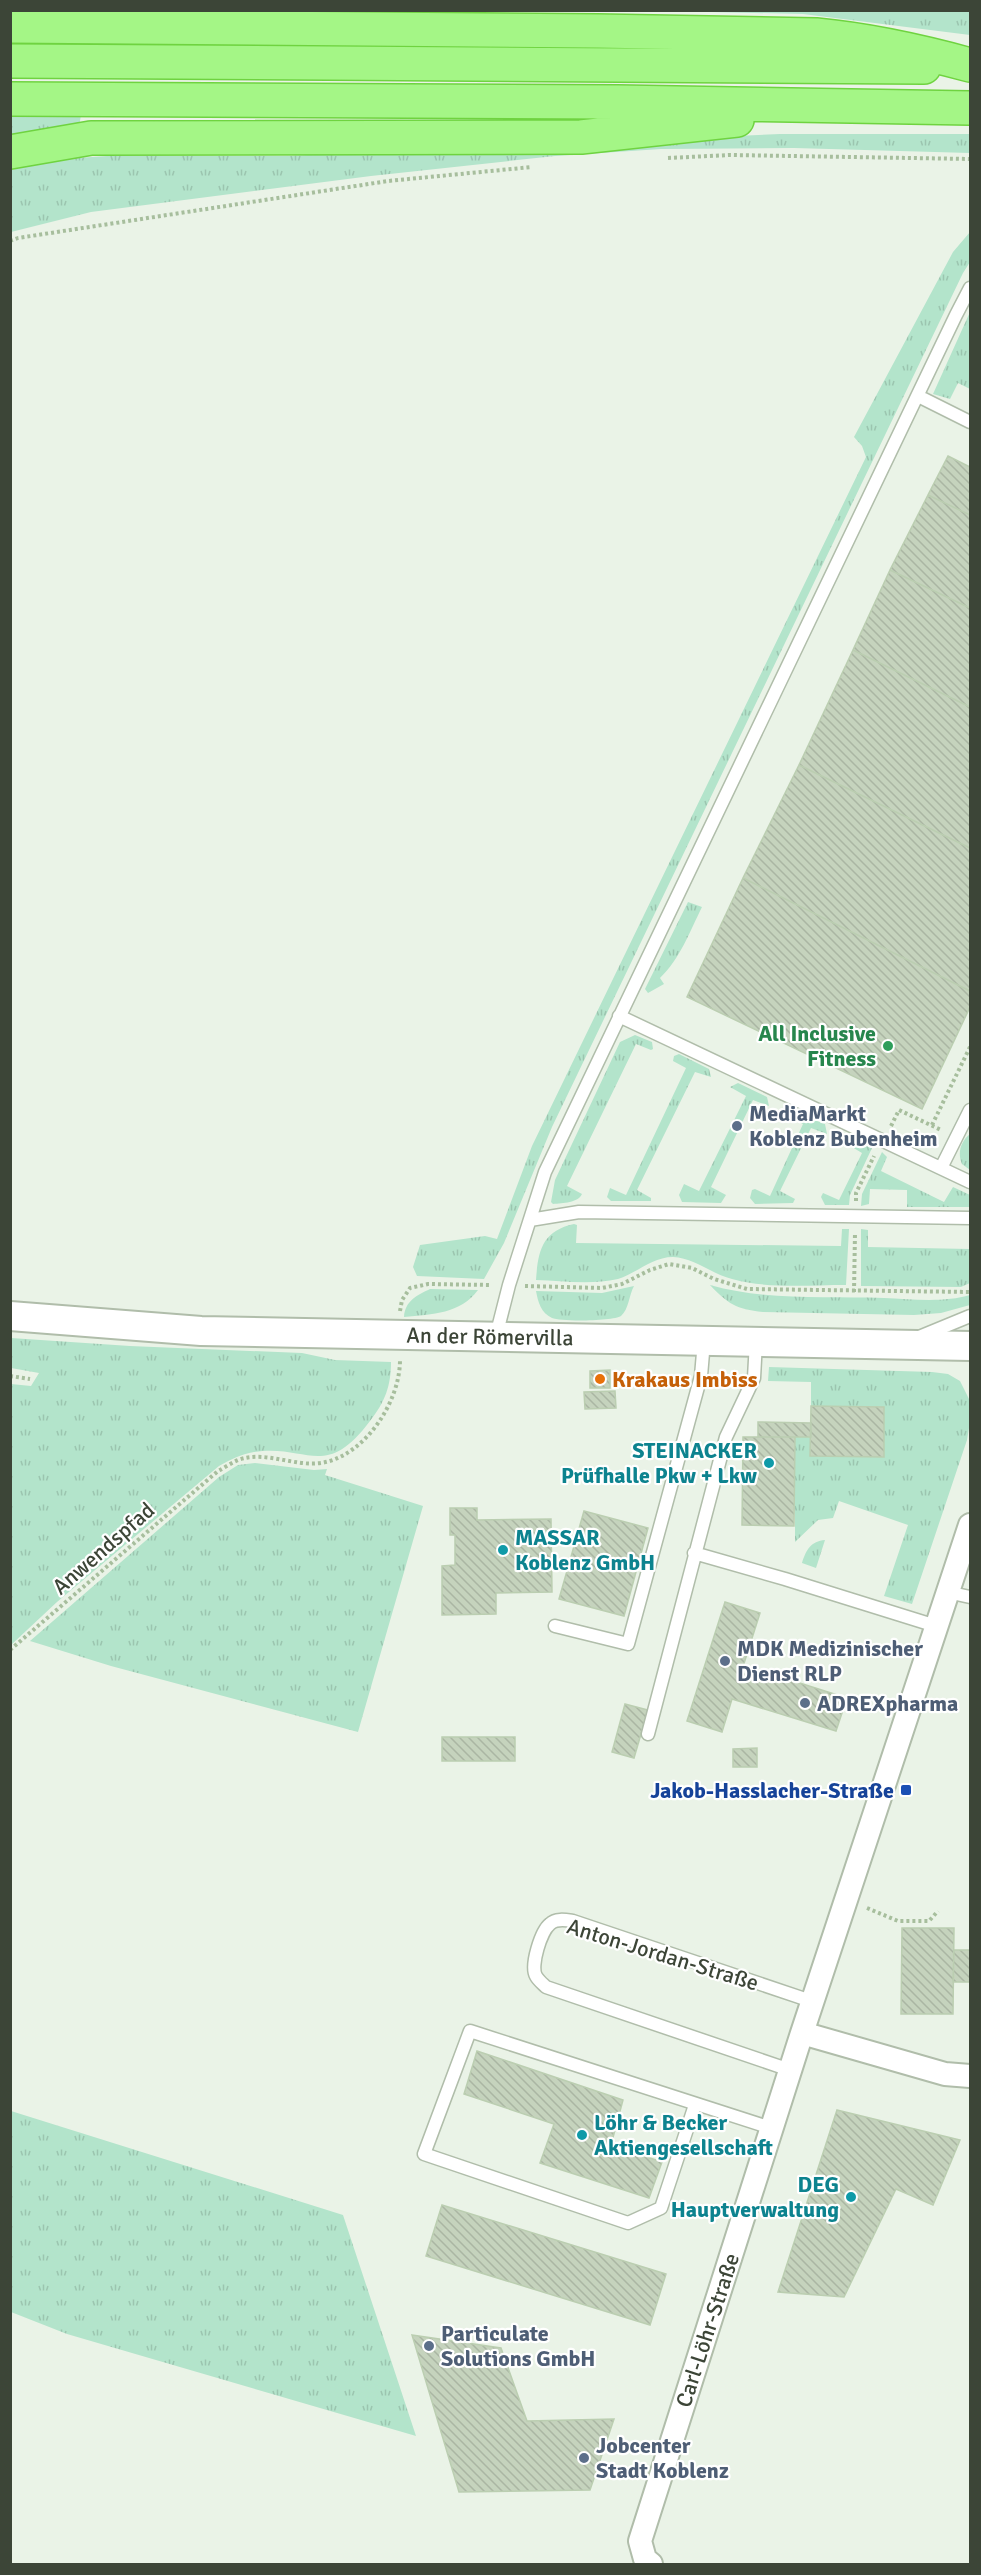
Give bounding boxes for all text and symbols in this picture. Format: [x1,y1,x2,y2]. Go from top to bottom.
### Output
place label: All Inclusive Fitness [758,1020,876,1072]
marker: All Inclusive Fitness [881,1039,895,1053]
place label: MediaMarkt Koblenz Bubenheim [749,1100,938,1152]
marker: MediaMarkt Koblenz Bubenheim [730,1119,744,1133]
street label: An der Römervilla [406,1322,574,1351]
place label: Krakaus Imbiss [612,1366,758,1393]
marker: Krakaus Imbiss [593,1372,607,1386]
place label: STEINACKER Prüfhalle Pkw + Lkw [561,1437,757,1489]
marker: STEINACKER Prüfhalle Pkw + Lkw [762,1456,776,1470]
street label: Anwendspfad [47,1497,160,1600]
place label: MASSAR Koblenz GmbH [515,1524,655,1576]
marker: MASSAR Koblenz GmbH [496,1543,510,1557]
place label: MDK Medizinischer Dienst RLP [737,1635,923,1687]
marker: MDK Medizinischer Dienst RLP [718,1654,732,1668]
place label: ADREXpharma [817,1690,958,1717]
marker: ADREXpharma [798,1696,812,1710]
place label: Jakob-Hasslacher-Straße [650,1777,894,1804]
marker: Jakob-Hasslacher-Straße [899,1783,913,1797]
street label: Anton-Jordan-Straße [564,1912,762,1997]
place label: Löhr & Becker Aktiengesellschaft [594,2109,773,2161]
marker: Löhr & Becker Aktiengesellschaft [575,2128,589,2142]
place label: DEG Hauptverwaltung [671,2171,839,2223]
marker: DEG Hauptverwaltung [844,2190,858,2204]
street label: Carl-Löhr-Straße [670,2250,745,2411]
place label: Particulate Solutions GmbH [441,2320,595,2372]
marker: Particulate Solutions GmbH [422,2339,436,2353]
place label: Jobcenter Stadt Koblenz [596,2432,729,2484]
marker: Jobcenter Stadt Koblenz [577,2451,591,2465]

